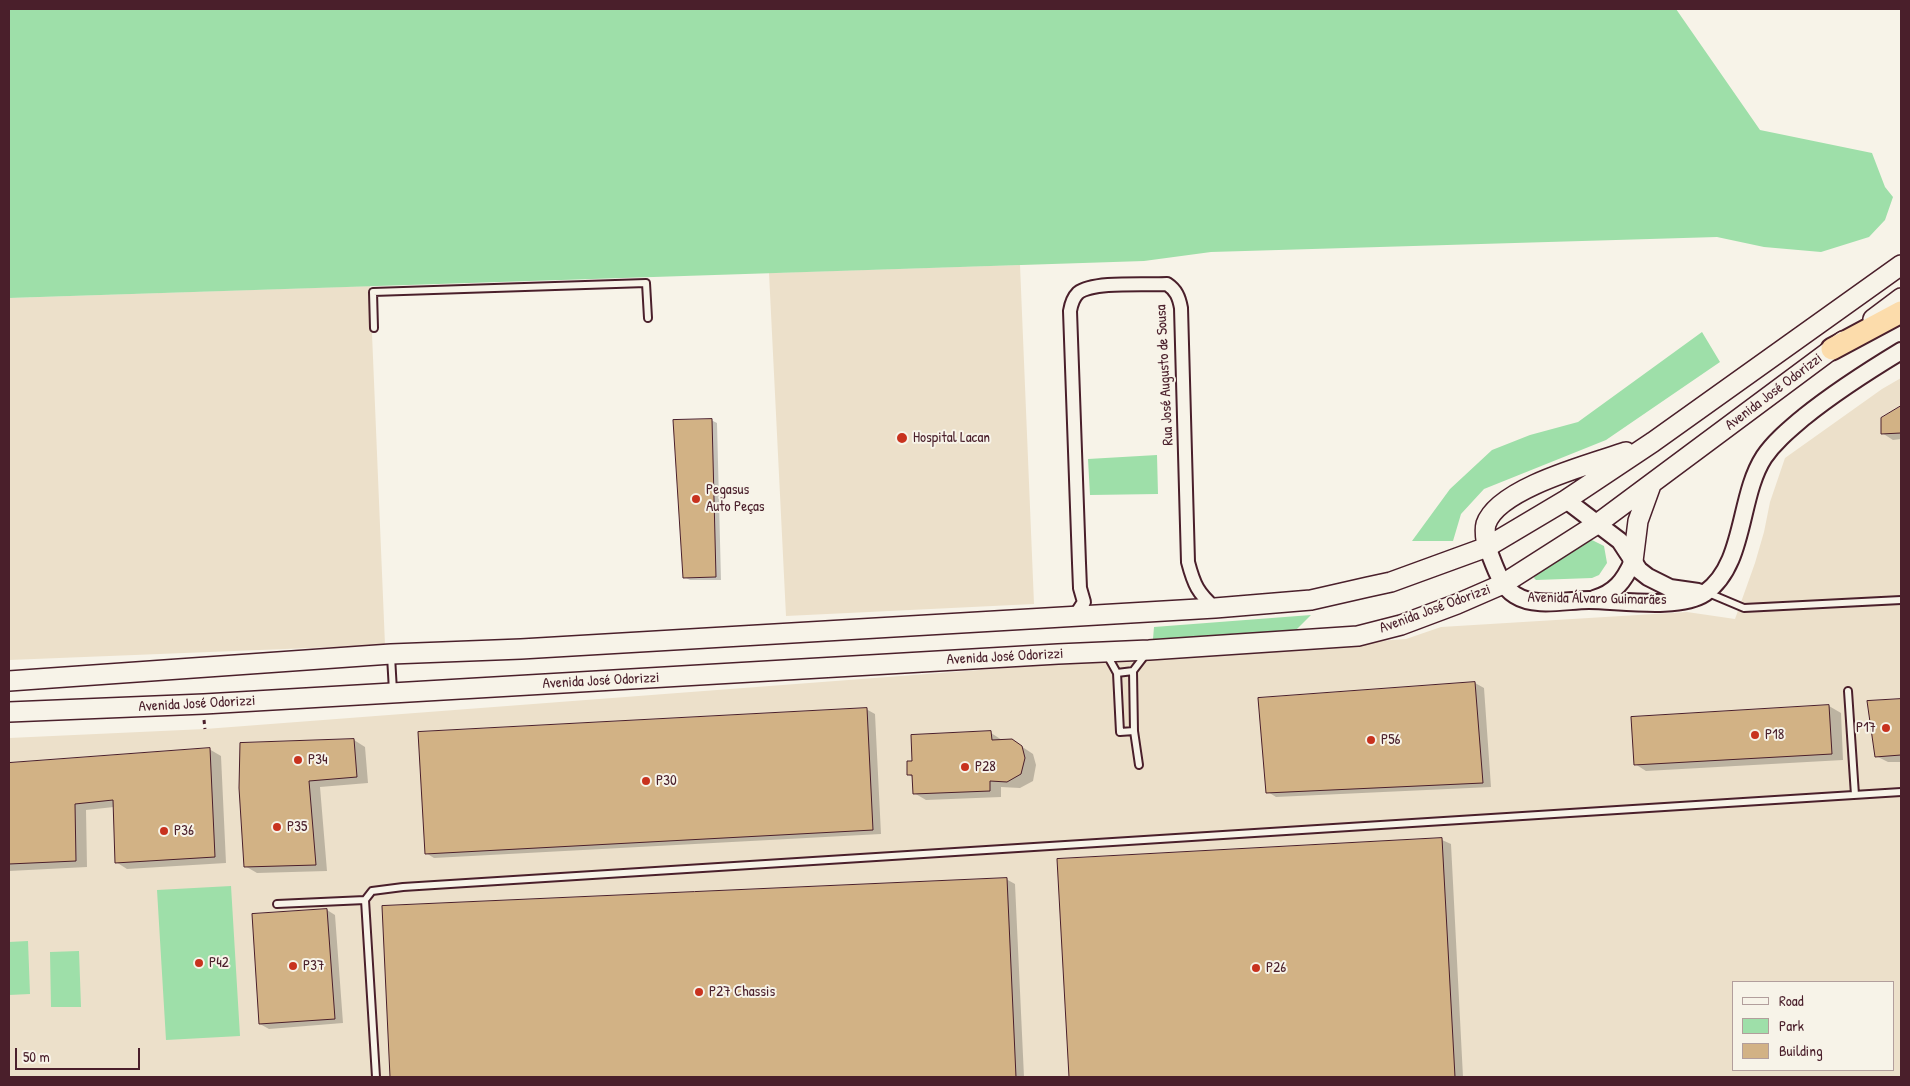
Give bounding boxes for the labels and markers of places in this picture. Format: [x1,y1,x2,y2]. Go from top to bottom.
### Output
place label: Hospital Lacan [913,429,990,447]
marker: Hospital Lacan [895,431,909,445]
place label: Pegasus Auto Peças [706,481,765,516]
marker: Pegasus Auto Peças [690,493,702,505]
place label: P17 [1856,719,1876,737]
marker: P17 [1880,722,1892,734]
place label: P18 [1765,726,1784,744]
marker: P18 [1749,729,1761,741]
place label: P56 [1381,731,1401,749]
marker: P56 [1365,734,1377,746]
place label: P34 [308,751,328,769]
marker: P34 [292,754,304,766]
place label: P28 [975,758,996,776]
marker: P28 [959,761,971,773]
place label: P30 [656,772,677,790]
marker: P30 [640,775,652,787]
place label: P35 [287,818,307,836]
marker: P35 [271,821,283,833]
place label: P36 [174,822,194,840]
marker: P36 [158,825,170,837]
place label: P42 [209,954,229,972]
marker: P42 [193,957,205,969]
place label: P37 [303,957,324,975]
place label: P26 [1266,959,1286,977]
marker: P37 [287,960,299,972]
marker: P26 [1250,962,1262,974]
place label: P27 Chassis [709,983,775,1001]
marker: P27 Chassis [693,986,705,998]

